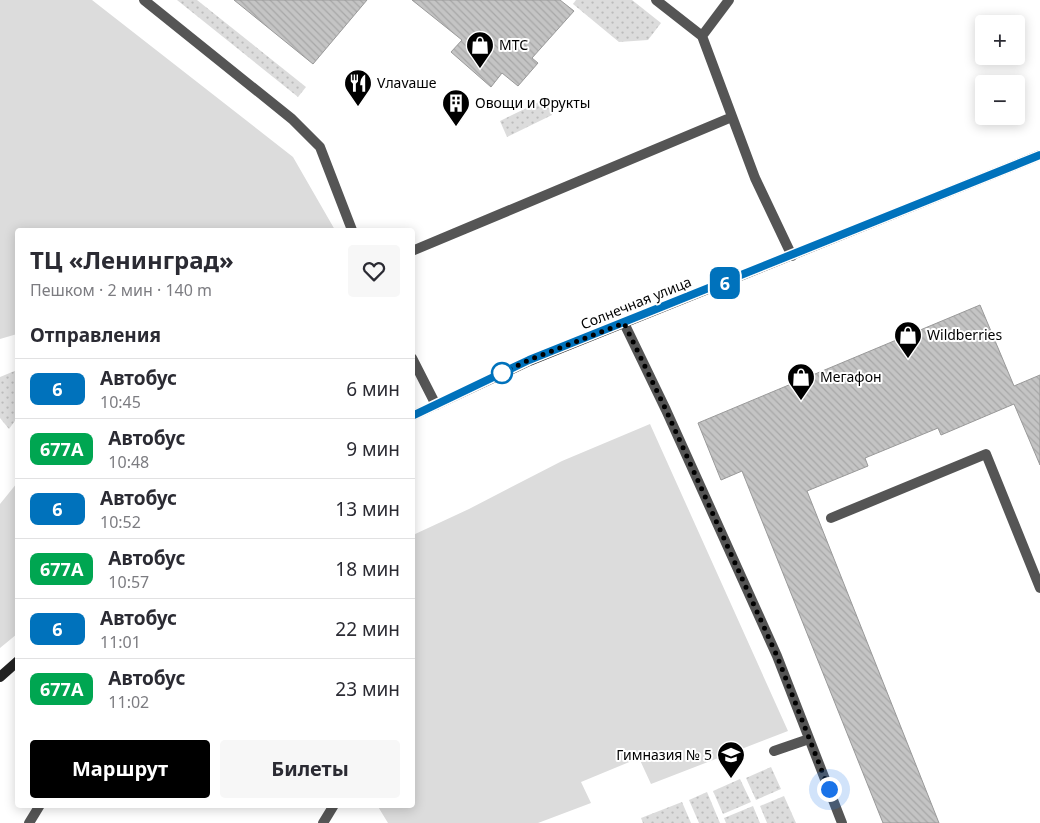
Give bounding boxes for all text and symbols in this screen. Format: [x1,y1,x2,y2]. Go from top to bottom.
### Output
map controls [975,15,1025,125]
button: + [975,15,1025,65]
shop icon: МТС [465,30,495,69]
place label: МТС [499,35,528,54]
restaurant icon: Vлаvаше [343,68,373,107]
place label: Vлаvаше [377,73,437,92]
button: − [975,75,1025,125]
building icon: Овощи и Фрукты [441,88,471,127]
place label: Овощи и Фрукты [475,93,590,112]
text: ТЦ «Ленинград» [30,243,234,276]
button: heart [348,245,400,297]
line badge: 6 [709,267,741,299]
text: 6 [720,271,730,295]
street label: Солнечная улица [578,272,694,333]
text: Пешком · 2 мин · 140 m [30,279,212,301]
shop icon: Wildberries [893,320,923,359]
text: Отправления [30,322,161,348]
place label: Wildberries [927,325,1002,344]
unlabelled marker [491,362,513,384]
shop icon: Мегафон [786,362,816,401]
text: Автобус [100,365,177,391]
place label: Мегафон [820,367,882,386]
text: 6 мин [346,376,400,402]
text: 6 [52,377,63,401]
text: 10:45 [100,391,141,413]
text: Автобус [108,425,185,451]
text: 9 мин [346,436,400,462]
text: 677А [40,437,83,461]
text: 10:48 [108,451,149,473]
text: Автобус [100,485,177,511]
text: 13 мин [335,496,400,522]
text: 6 [52,497,63,521]
text: 10:52 [100,511,141,533]
text: Автобус [108,545,185,571]
text: 18 мин [335,556,400,582]
text: 677А [40,557,83,581]
text: 10:57 [108,571,149,593]
text: Автобус [100,605,177,631]
text: 22 мин [335,616,400,642]
text: 6 [52,617,63,641]
text: 11:01 [100,631,141,653]
text: Автобус [108,665,185,691]
text: 23 мин [335,676,400,702]
text: 677А [40,677,83,701]
text: 11:02 [108,691,149,713]
button: Маршрут [30,740,210,798]
button: Билеты [220,740,400,798]
school or university icon: Гимназия № 5 [716,740,746,779]
place label: Гимназия № 5 [616,745,712,764]
your location [817,777,842,802]

